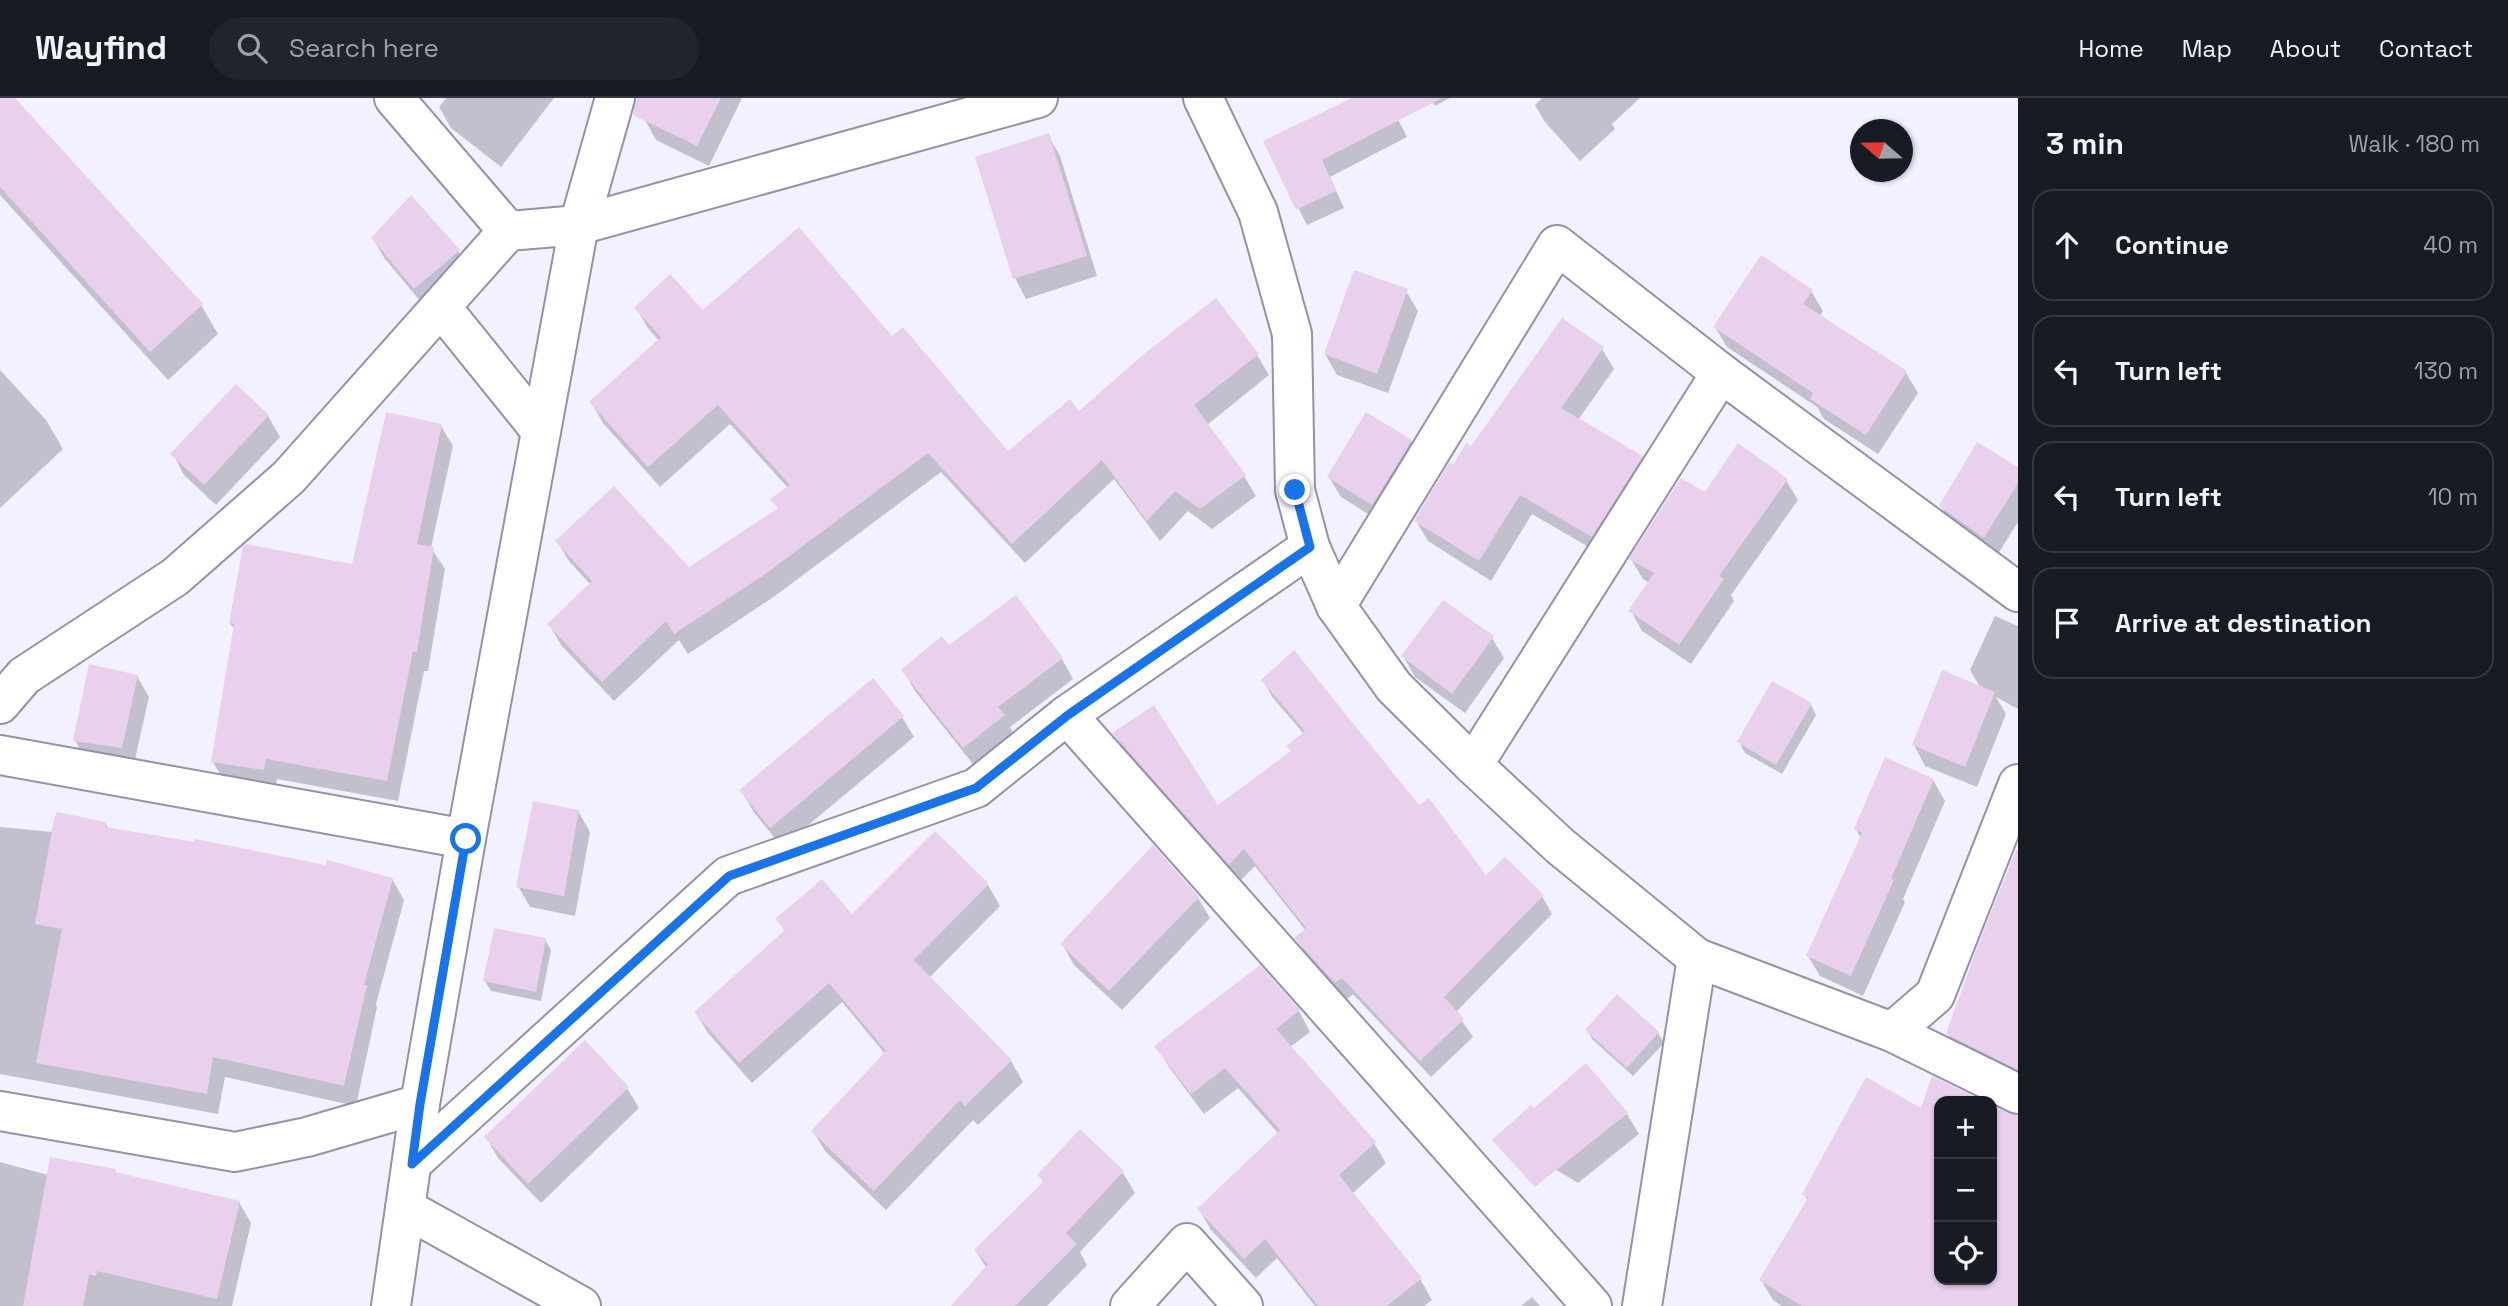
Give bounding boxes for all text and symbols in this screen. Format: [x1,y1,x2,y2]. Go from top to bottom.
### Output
search box [209,17,699,80]
text: Wayfind [35,27,167,69]
icon: search [233,29,271,67]
text: Search here [289,31,439,65]
text: Home [2078,33,2144,64]
text: Map [2182,33,2232,64]
text: About [2270,33,2341,64]
text: Contact [2379,33,2473,64]
north arrow [1850,119,1913,182]
text: 3 min [2046,124,2124,163]
text: Walk · 180 m [2348,129,2480,159]
icon: ahead [2048,226,2086,264]
text: Continue [2115,228,2229,262]
text: 40 m [2423,230,2478,260]
icon: left [2048,352,2086,390]
text: Turn left [2115,354,2222,388]
text: 130 m [2414,356,2478,386]
route end [1279,474,1310,505]
icon: left [2048,478,2086,516]
text: Turn left [2115,480,2222,514]
text: 10 m [2428,482,2478,512]
icon: arrive [2048,604,2086,642]
text: Arrive at destination [2115,606,2372,640]
route start [450,823,481,854]
map controls [1934,1096,1997,1285]
button: + [1934,1096,1997,1159]
button: − [1934,1159,1997,1222]
button: locate [1934,1222,1997,1285]

